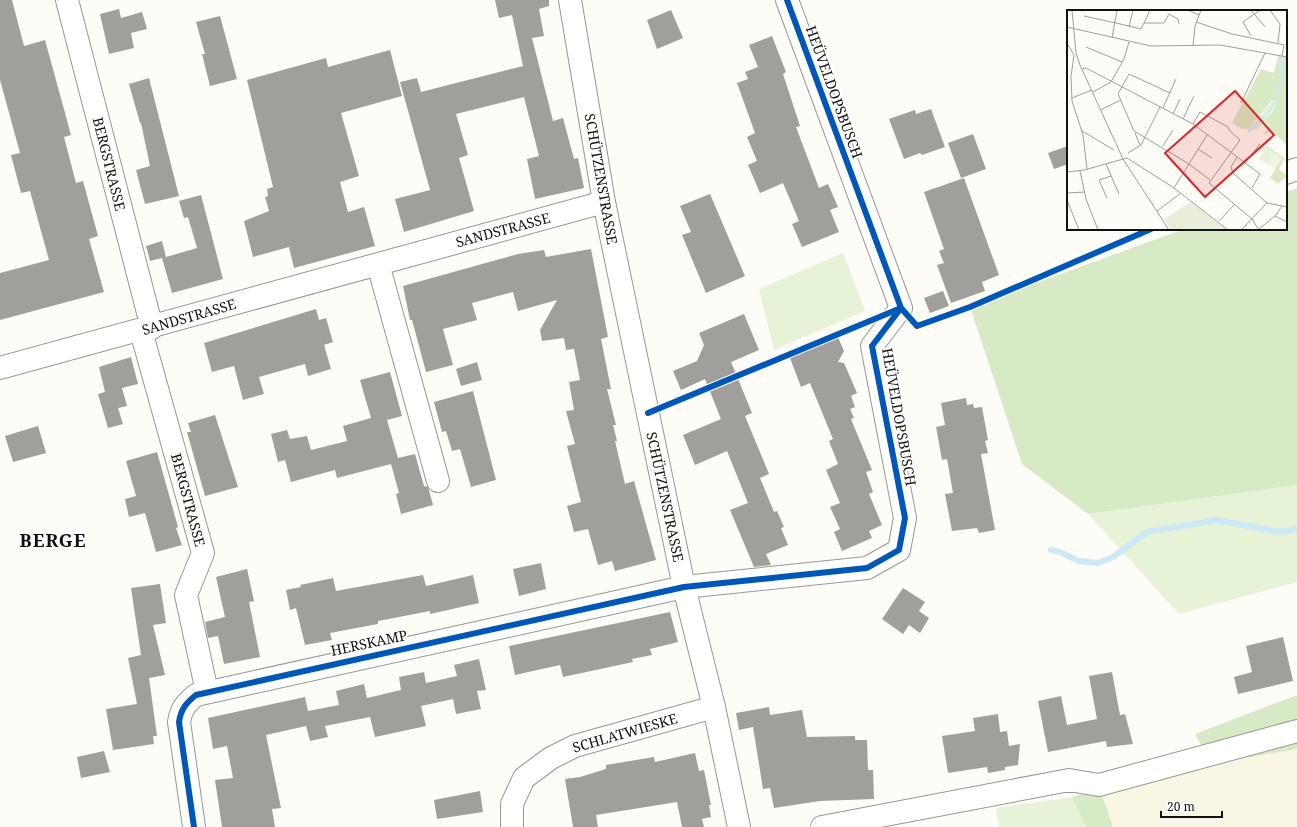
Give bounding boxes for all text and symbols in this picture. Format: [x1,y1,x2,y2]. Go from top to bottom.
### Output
inset map [1067,10,1287,230]
street label: HEÜVELDOPSBUSCH [802,23,867,161]
street label: SCHÜTZENSTRASSE [581,112,622,246]
street label: BERGSTRASSE [89,115,130,213]
street label: SANDSTRASSE [454,208,552,251]
street label: SANDSTRASSE [140,294,238,339]
street label: HEÜVELDOPSBUSCH [878,346,921,487]
street label: SCHÜTZENSTRASSE [642,430,689,564]
street label: BERGSTRASSE [167,451,210,549]
district label: BERGE [20,528,86,552]
street label: HERSKAMP [329,625,409,660]
street label: SCHLATWIESKE [570,708,680,757]
scale bar [1161,793,1222,819]
text: 20 m [1167,798,1195,815]

